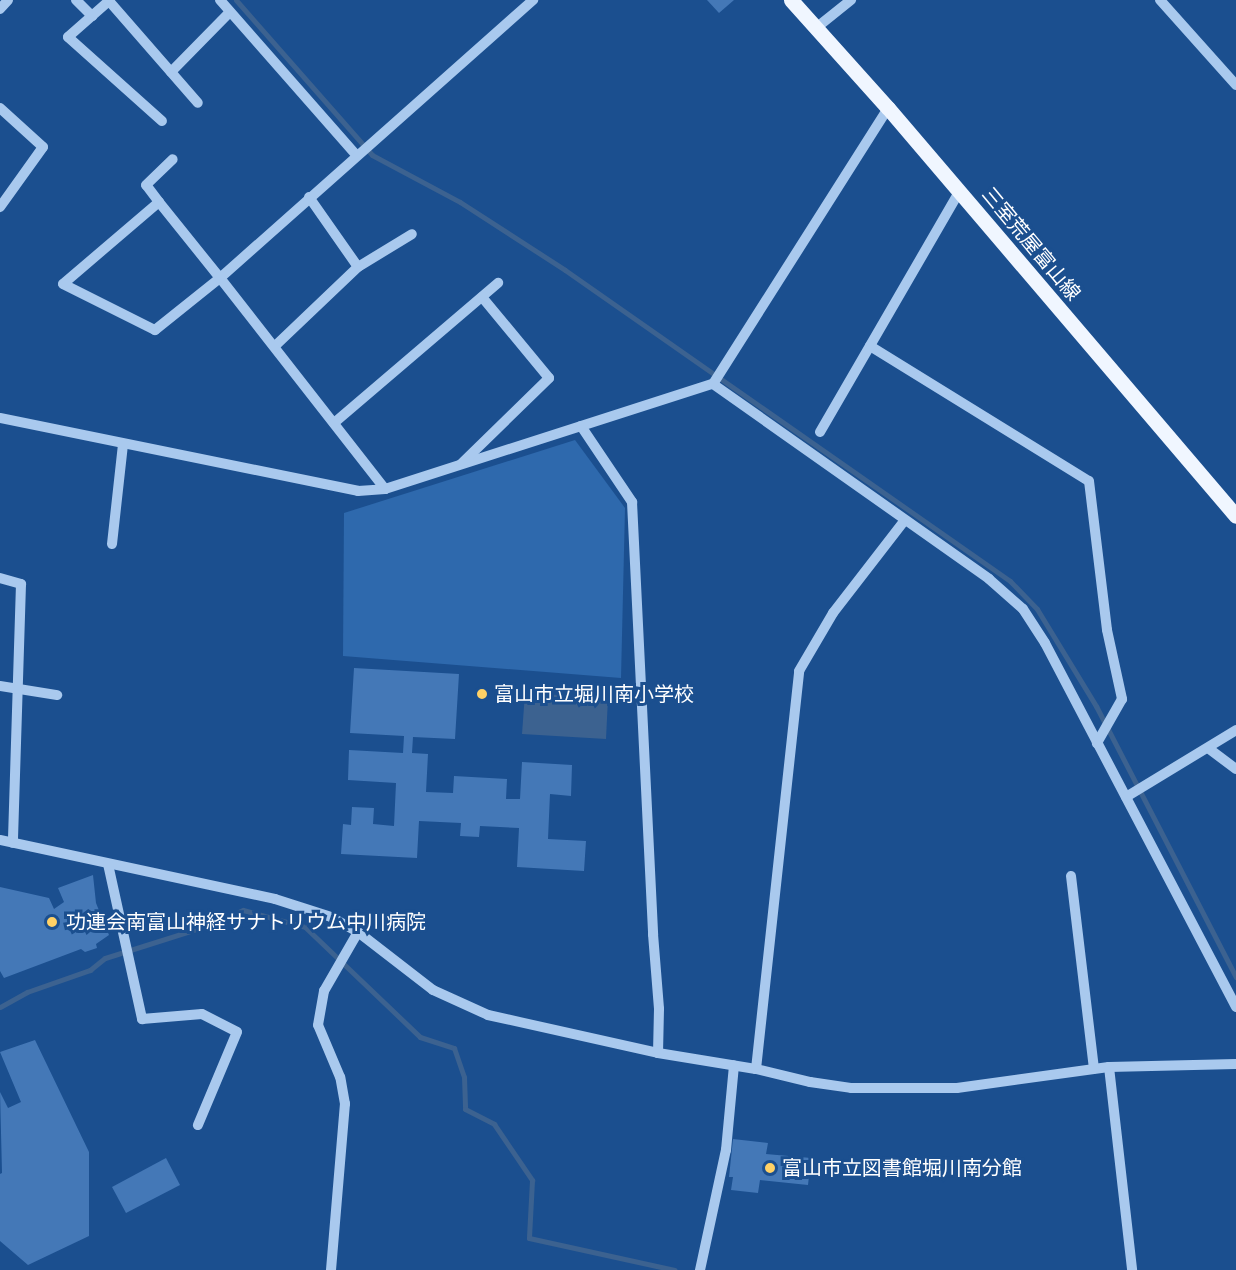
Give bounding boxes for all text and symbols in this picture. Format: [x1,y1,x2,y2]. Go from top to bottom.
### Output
street label: 三室荒屋富山線 [977,183,1085,305]
place label: 富山市立堀川南小学校 [494,682,694,706]
marker: 富山市立堀川南小学校 [475,687,489,701]
place label: 功連会南富山神経サナトリウム中川病院 [66,910,426,934]
marker: 功連会南富山神経サナトリウム中川病院 [43,913,61,931]
place label: 富山市立図書館堀川南分館 [782,1156,1022,1180]
marker: 富山市立図書館堀川南分館 [763,1161,777,1175]

